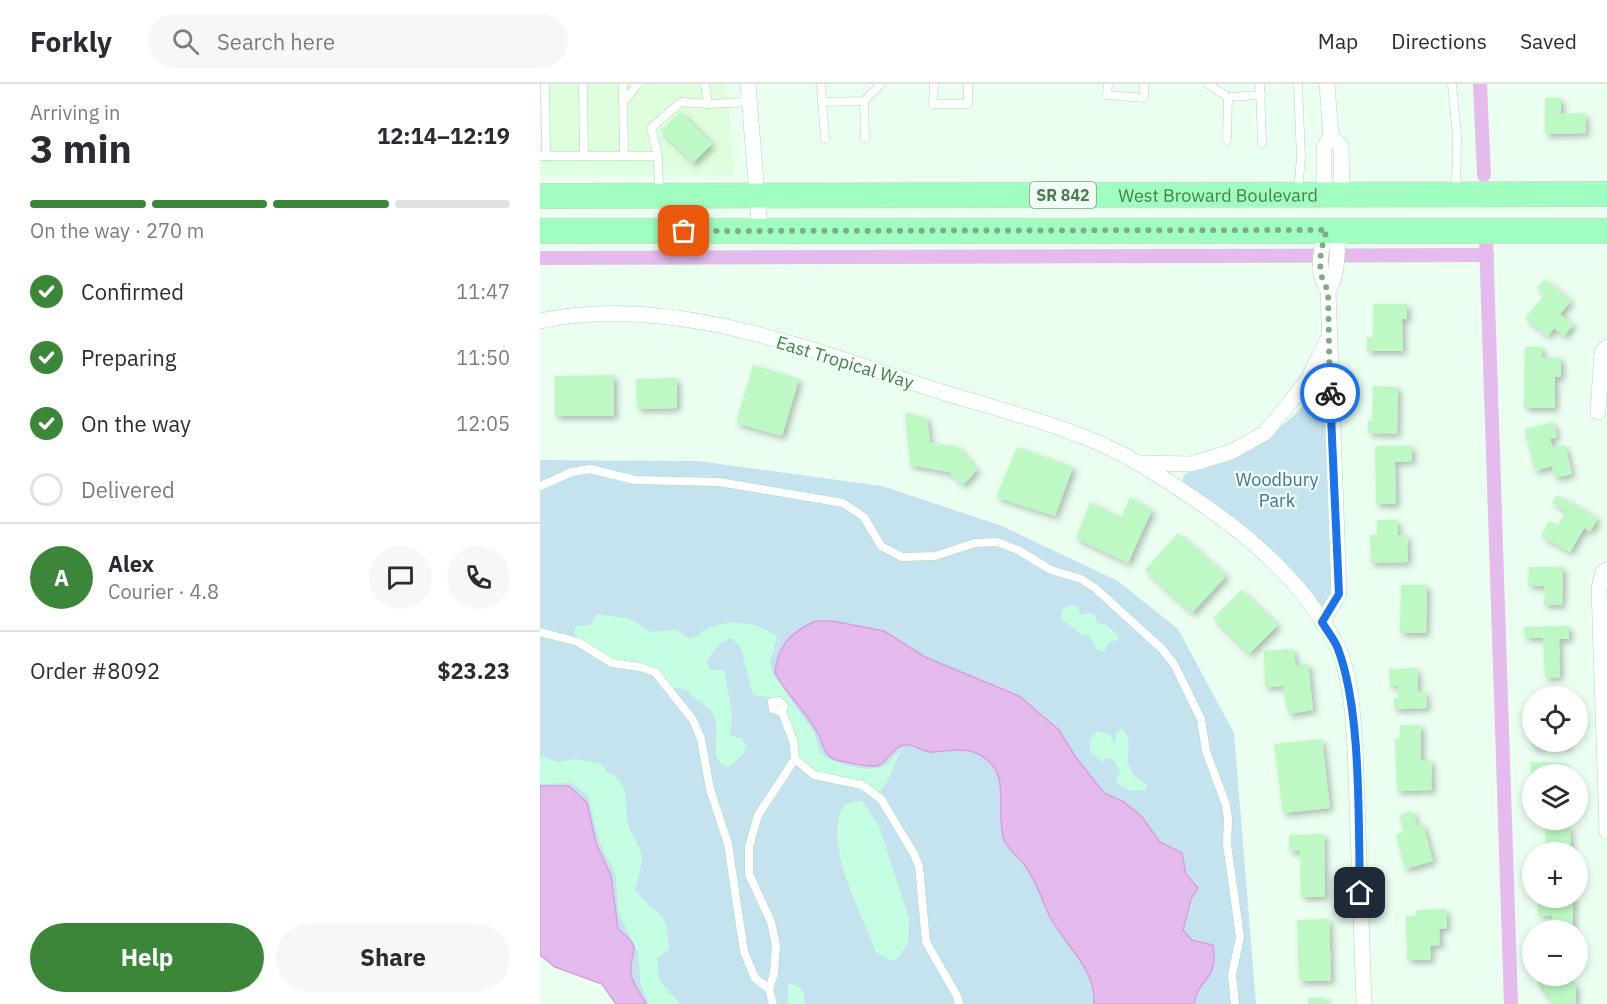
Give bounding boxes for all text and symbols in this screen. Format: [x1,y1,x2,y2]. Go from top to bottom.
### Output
search box [148,14,568,68]
text: Forkly [30,23,112,60]
icon: search [169,25,202,58]
text: Search here [217,27,335,56]
text: Map [1318,27,1358,55]
text: Directions [1391,27,1487,55]
text: Saved [1520,27,1577,55]
text: Arriving in [30,99,120,126]
text: 12:14–12:19 [377,121,510,150]
text: 3 min [30,123,132,174]
road number: SR 842 [1030,182,1096,208]
street label: West Broward Boulevard [1118,183,1318,206]
pin [658,205,709,256]
icon: bag [667,214,700,247]
text: On the way · 270 m [30,217,204,244]
icon: check [30,275,63,308]
text: Confirmed [81,277,184,306]
text: 11:47 [456,278,510,305]
street label: East Tropical Way [773,330,917,394]
icon: check [30,341,63,374]
text: Preparing [81,343,176,372]
text: 11:50 [456,344,510,371]
courier [1300,363,1360,423]
icon: bike [1314,377,1347,410]
icon: check [30,407,63,440]
text: On the way [81,409,191,438]
text: 12:05 [456,410,510,437]
park label: Woodbury Park [1236,468,1318,512]
text: Delivered [81,475,175,504]
button: chat [369,546,432,609]
button: phone [447,546,510,609]
text: Alex [108,549,154,578]
text: A [54,563,69,592]
text: Courier · 4.8 [108,578,219,605]
text: Order #8092 [30,656,160,685]
text: $23.23 [437,656,510,685]
map controls [1522,686,1588,986]
button: locate [1522,686,1588,752]
button: layers [1522,764,1588,830]
button: + [1522,842,1588,908]
pin [1334,867,1385,918]
icon: home [1343,876,1376,909]
button: − [1522,920,1588,986]
button: Help [30,923,264,992]
button: Share [276,923,510,992]

